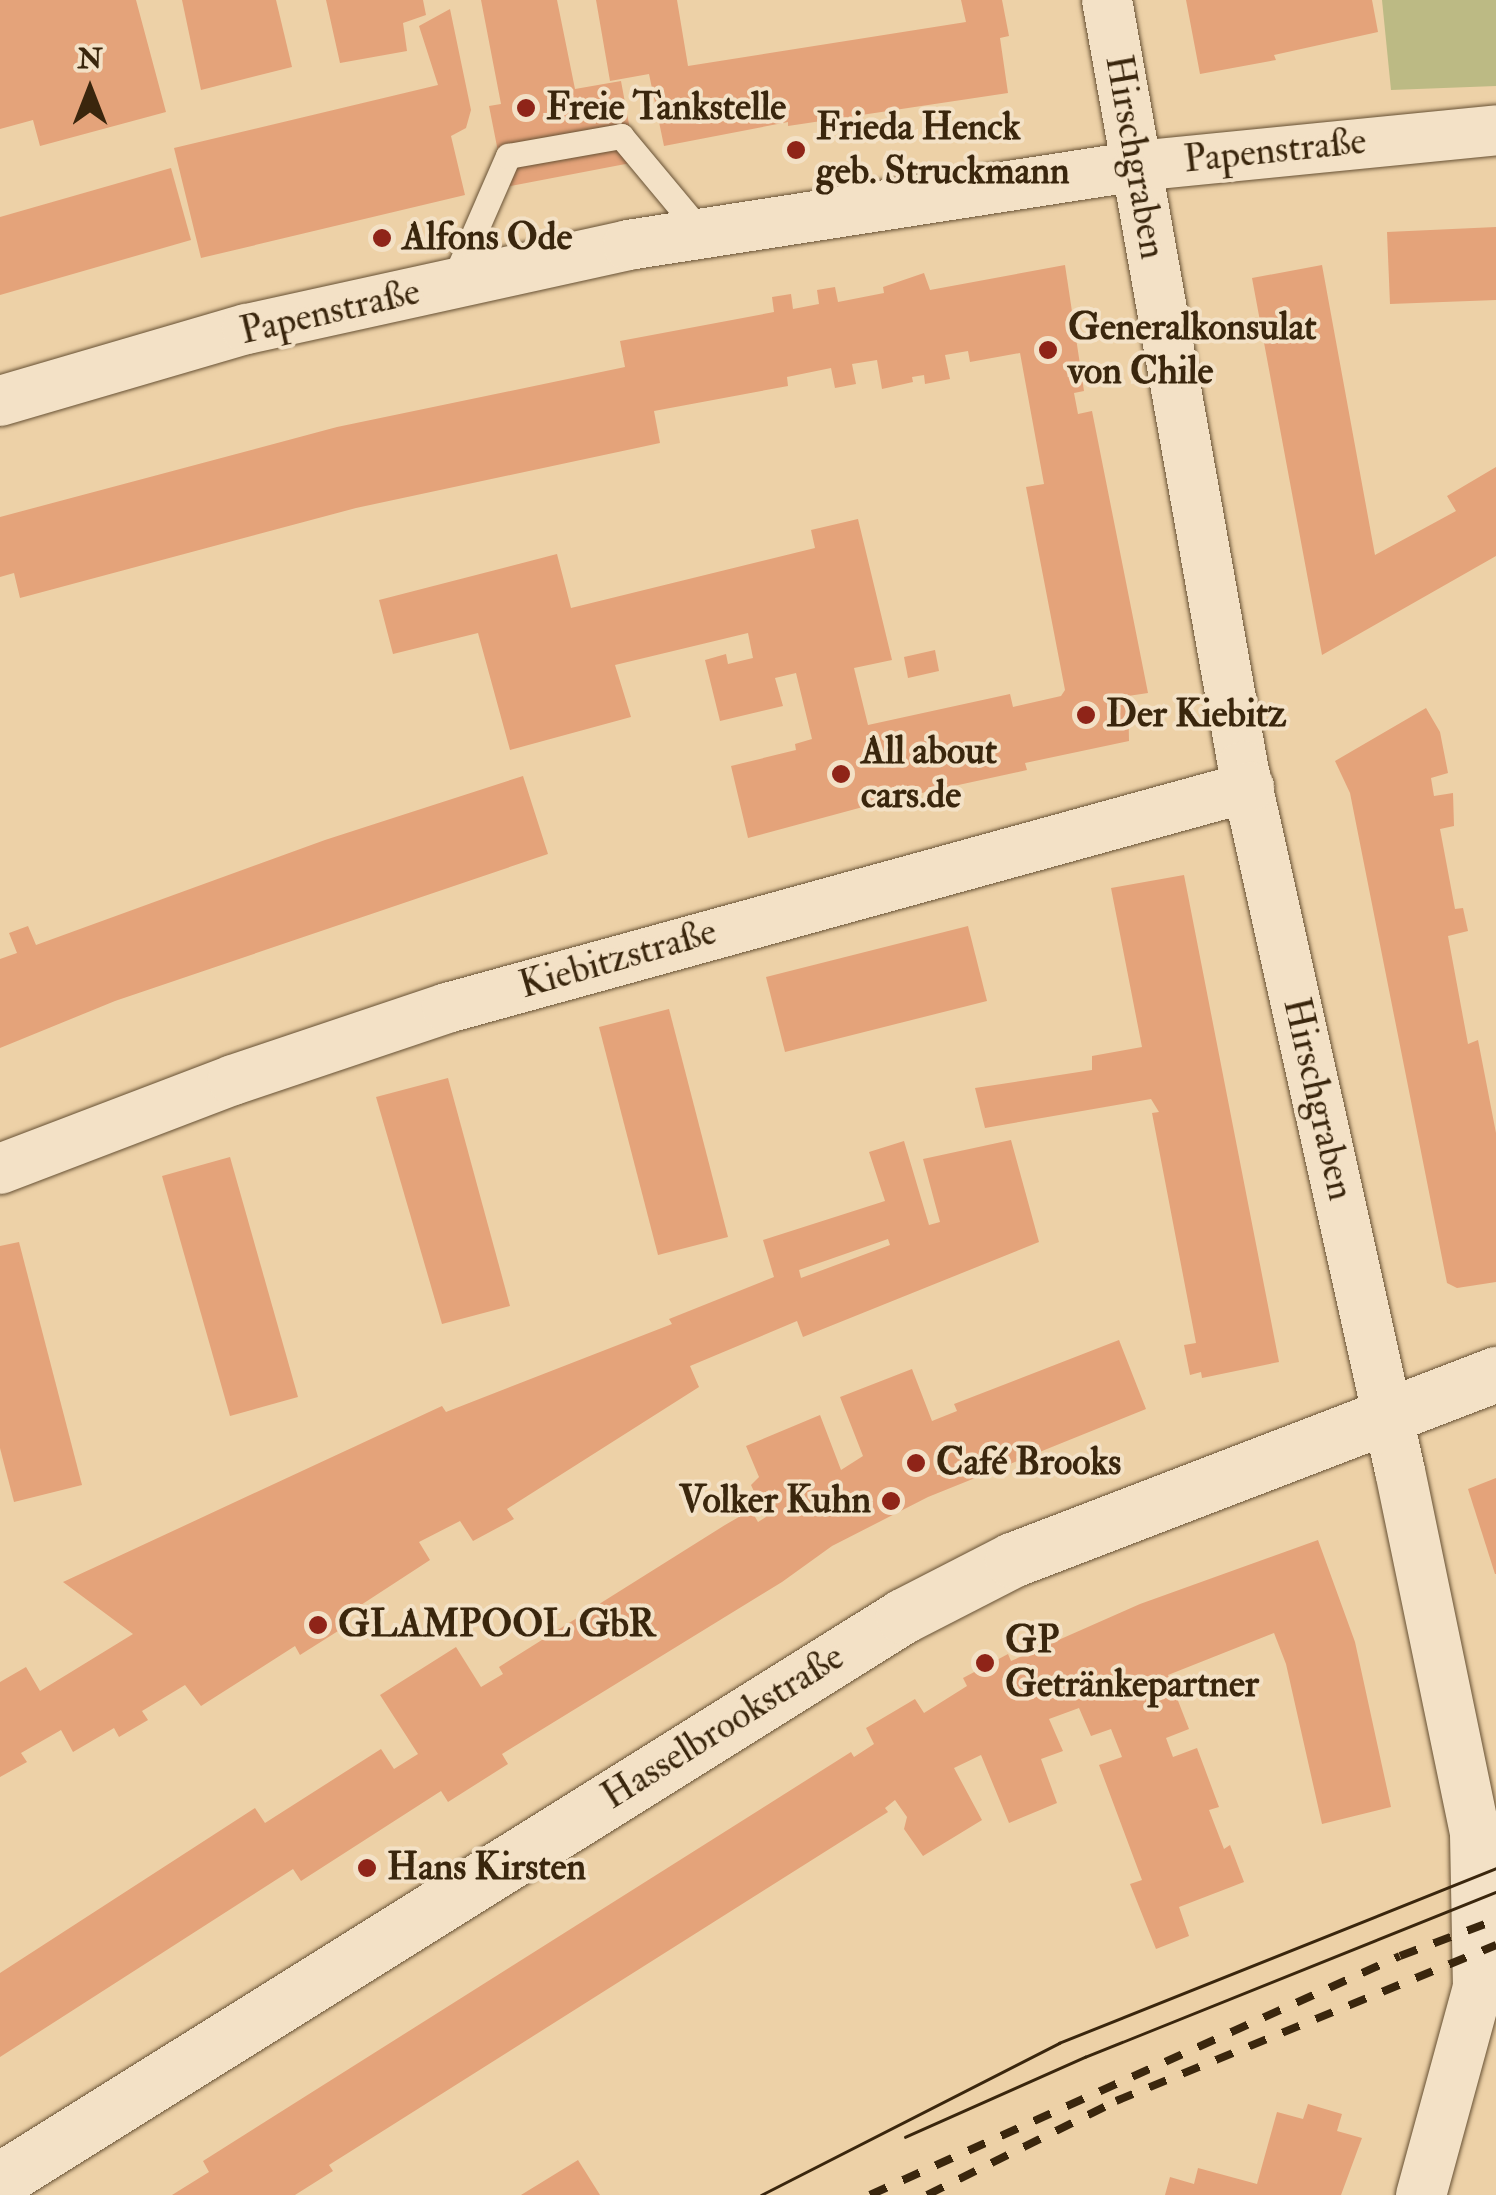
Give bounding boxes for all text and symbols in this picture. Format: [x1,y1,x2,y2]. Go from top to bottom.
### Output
north arrow [40,40,140,140]
text: N [77,42,103,77]
street label: Hirschgraben [1095,51,1175,263]
place label: Freie Tankstelle [546,85,786,131]
marker: Freie Tankstelle [515,97,537,119]
place label: Frieda Henck geb. Struckmann [816,105,1070,194]
street label: Papenstraße [1182,119,1368,183]
marker: Frieda Henck geb. Struckmann [785,139,807,161]
place label: Alfons Ode [402,215,572,261]
marker: Alfons Ode [371,227,393,249]
street label: Papenstraße [236,269,424,355]
place label: Generalkonsulat von Chile [1068,305,1317,394]
marker: Generalkonsulat von Chile [1037,339,1059,361]
place label: Der Kiebitz [1106,692,1286,738]
marker: Der Kiebitz [1075,704,1097,726]
place label: All about cars.de [861,729,997,818]
marker: All about cars.de [830,763,852,785]
street label: Kiebitzstraße [514,909,722,1009]
street label: Hirschgraben [1273,993,1363,1205]
place label: Café Brooks [936,1440,1121,1486]
marker: Café Brooks [905,1452,927,1474]
place label: Volker Kuhn [679,1478,871,1524]
marker: Volker Kuhn [880,1490,902,1512]
place label: GLAMPOOL GbR [338,1602,655,1648]
marker: GLAMPOOL GbR [307,1614,329,1636]
place label: GP Getränkepartner [1005,1618,1259,1708]
street label: Hasselbrookstraße [594,1634,852,1820]
marker: GP Getränkepartner [974,1652,996,1674]
place label: Hans Kirsten [387,1845,586,1891]
marker: Hans Kirsten [356,1857,378,1879]

